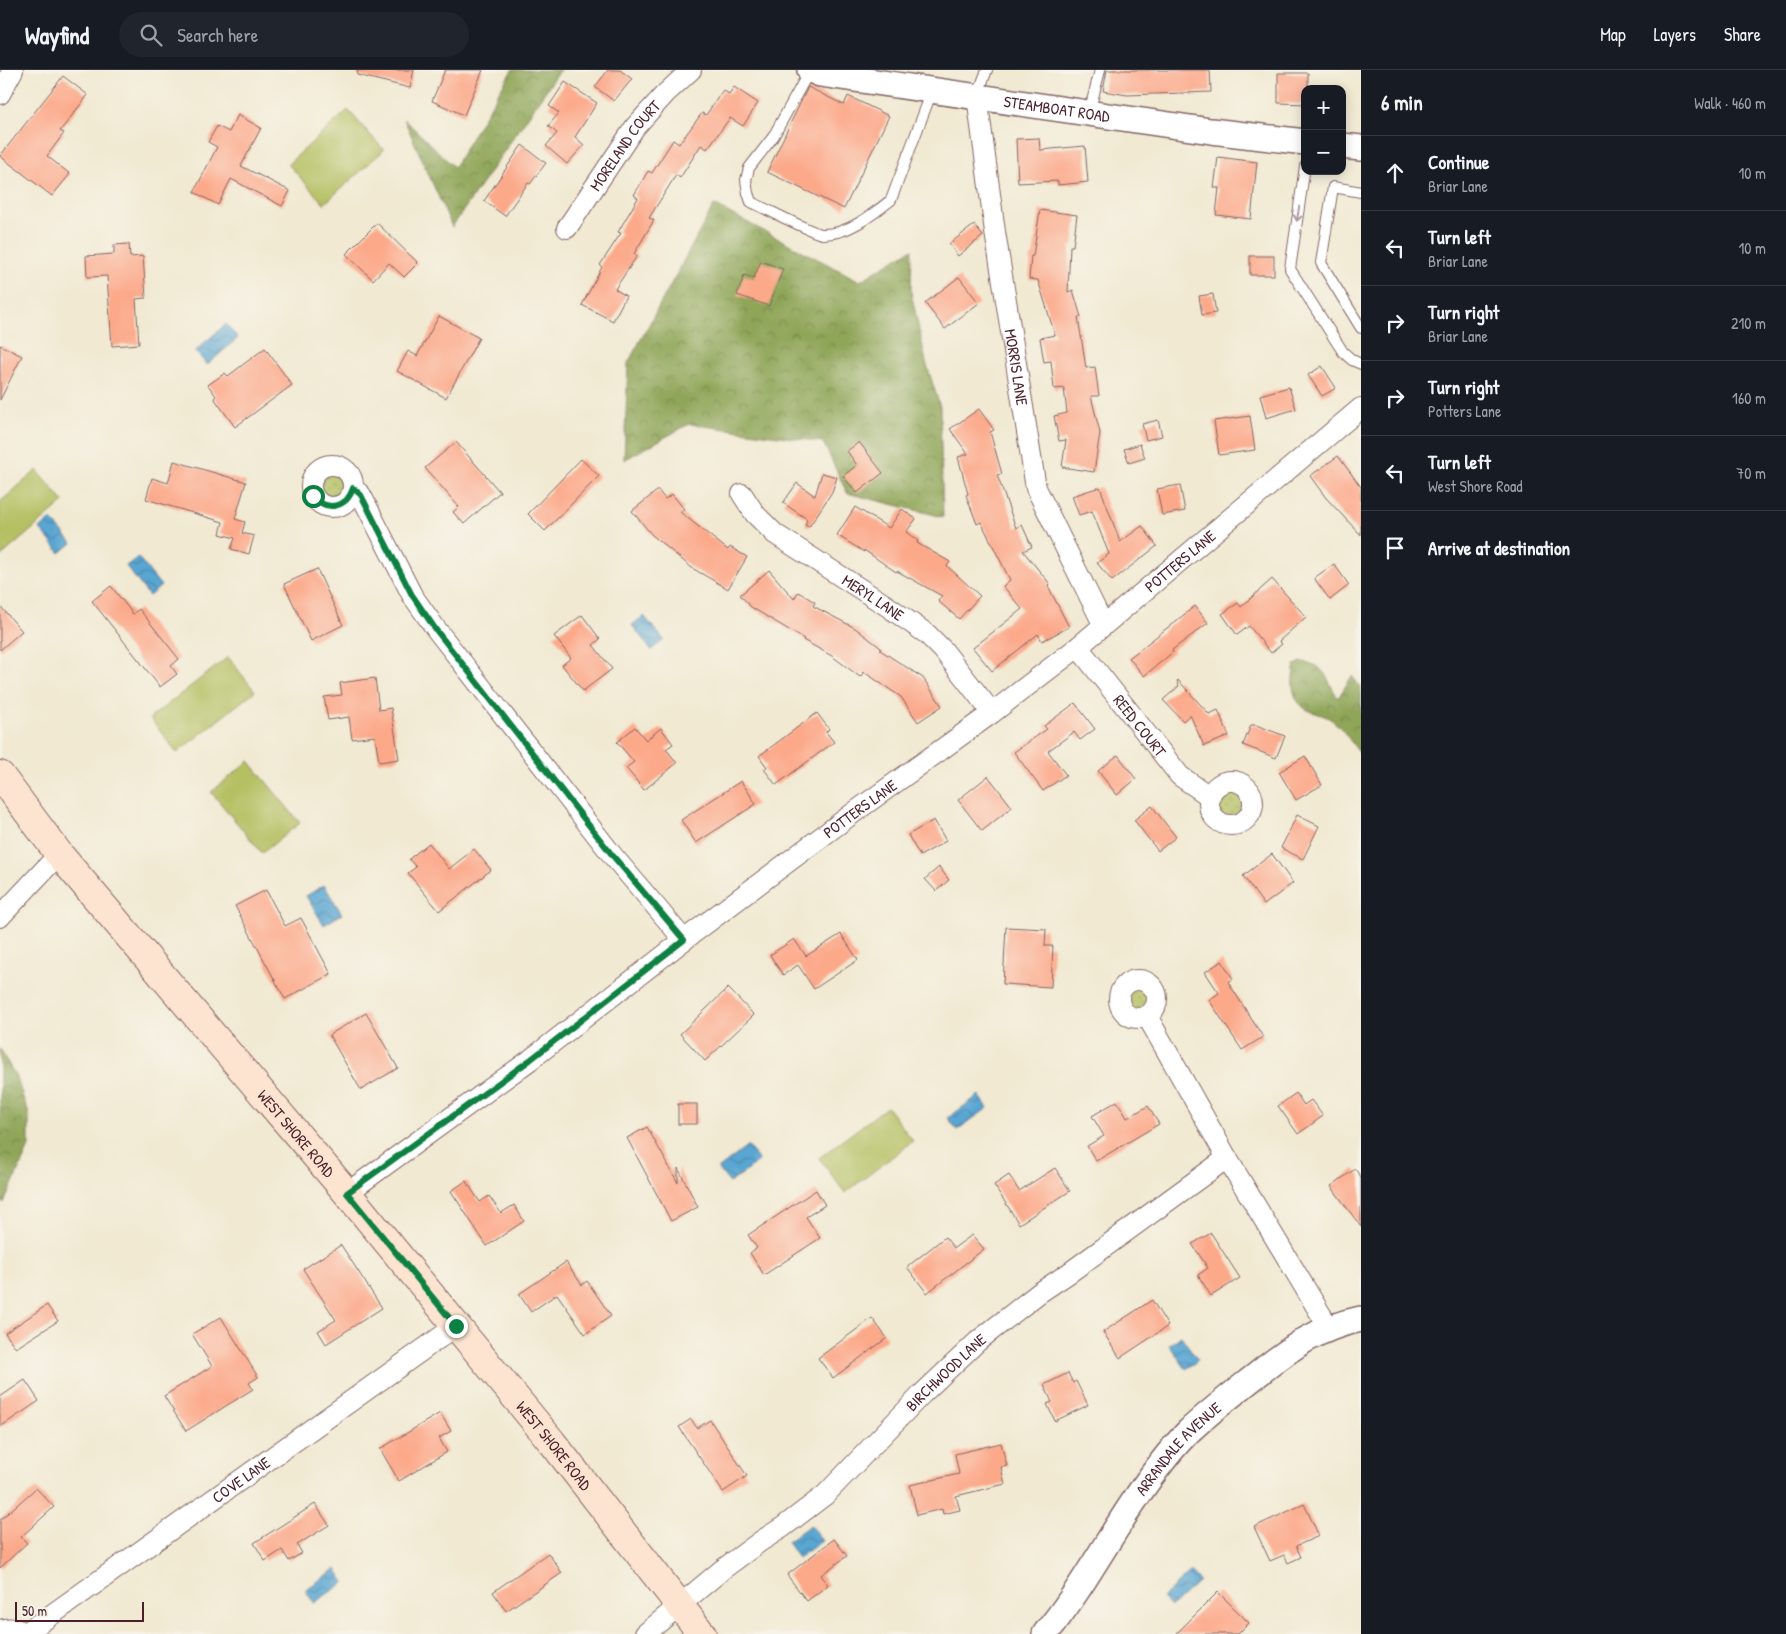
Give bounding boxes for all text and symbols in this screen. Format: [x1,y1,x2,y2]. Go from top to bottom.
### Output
search box [119,12,469,57]
text: Wayfind [25,19,89,51]
icon: search [137,21,165,49]
text: Search here [177,22,258,48]
text: Map [1600,22,1626,47]
text: Layers [1654,22,1696,47]
text: Share [1724,22,1761,47]
map controls [1301,85,1346,175]
button: + [1301,85,1346,130]
text: 6 min [1381,88,1423,117]
street label: STEAMBOAT ROAD [1002,90,1112,127]
text: Walk · 460 m [1694,92,1766,114]
street label: MORELAND COURT [584,95,666,195]
button: − [1301,130,1346,175]
text: Continue [1428,149,1489,175]
icon: ahead [1381,159,1409,187]
text: 10 m [1738,162,1766,184]
text: Briar Lane [1428,175,1488,197]
one-way arrow [1293,205,1303,221]
text: Turn left [1428,224,1491,250]
icon: left [1381,234,1409,262]
text: 10 m [1738,237,1766,259]
text: Briar Lane [1428,250,1488,272]
text: Turn right [1428,299,1499,325]
icon: right [1381,309,1409,337]
text: 210 m [1731,312,1766,334]
text: Briar Lane [1428,325,1488,347]
street label: MORRIS LANE [1000,327,1034,407]
text: Turn right [1428,374,1499,400]
icon: right [1381,384,1409,412]
text: 160 m [1732,387,1766,409]
text: Potters Lane [1428,400,1501,422]
text: Turn left [1428,449,1491,475]
icon: left [1381,459,1409,487]
text: 70 m [1736,462,1766,484]
text: West Shore Road [1428,475,1523,497]
route start [302,485,325,508]
street label: POTTERS LANE [1140,525,1220,597]
icon: arrive [1381,534,1409,562]
text: Arrive at destination [1428,535,1570,561]
street label: MERYL LANE [838,569,909,626]
street label: REED COURT [1108,690,1172,762]
street label: POTTERS LANE [818,774,901,843]
street label: WEST SHORE ROAD [253,1085,340,1182]
route end [445,1315,468,1338]
street label: BIRCHWOOD LANE [901,1328,990,1416]
street label: WEST SHORE ROAD [511,1396,597,1495]
street label: ARRANDALE AVENUE [1130,1397,1226,1500]
street label: COVE LANE [207,1451,274,1508]
scale bar [15,1599,144,1622]
text: 50 m [22,1601,47,1620]

